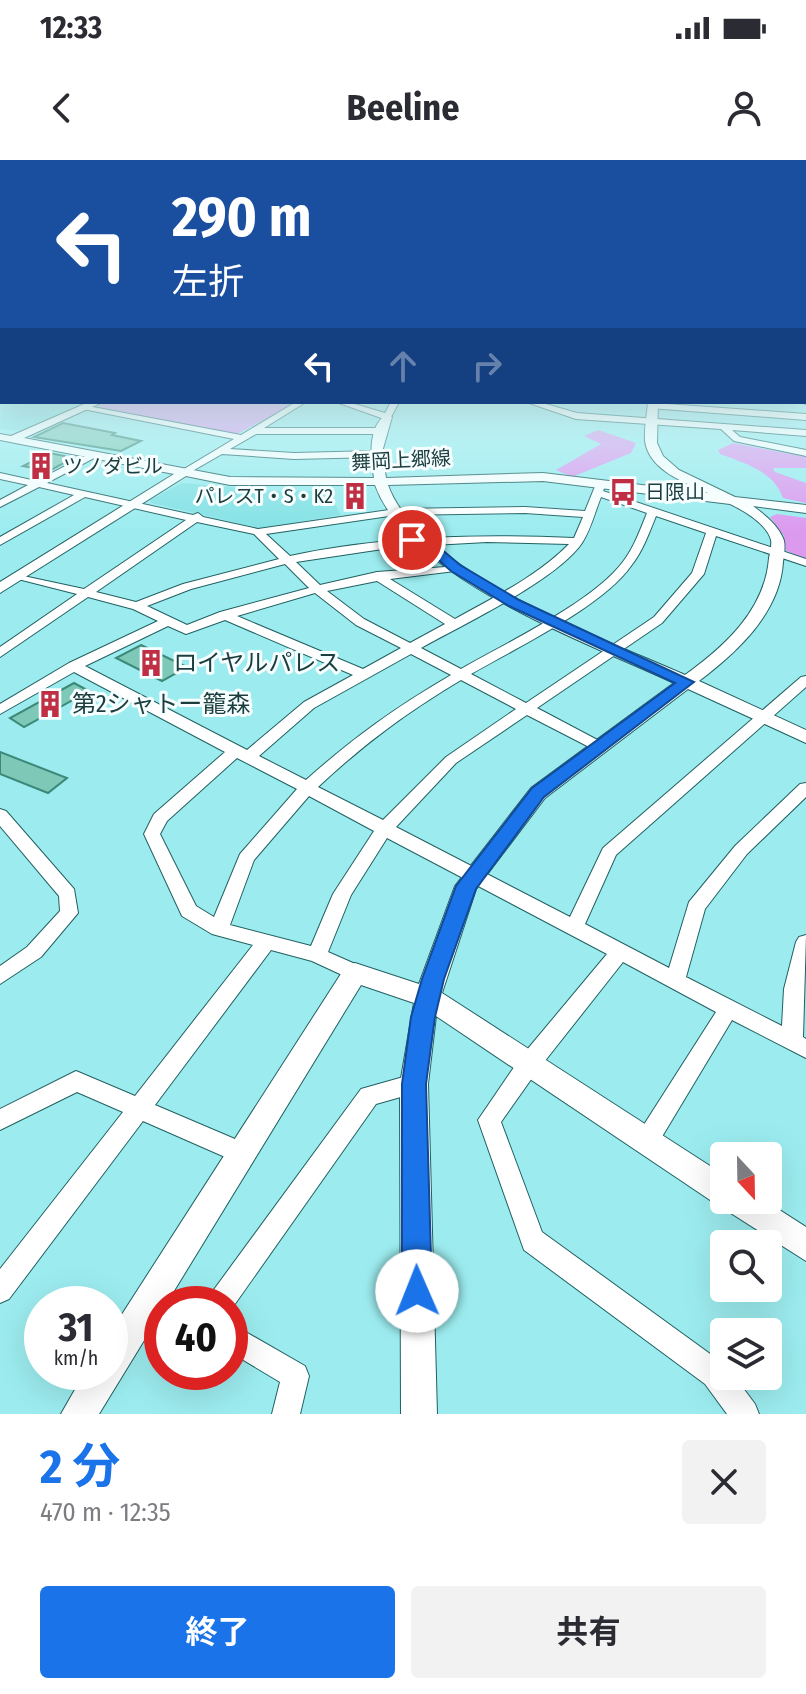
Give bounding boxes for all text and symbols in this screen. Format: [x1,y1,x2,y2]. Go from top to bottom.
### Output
text: 12:33 [40,10,102,46]
icon: back [40,86,84,130]
text: Beeline [347,86,459,130]
icon: person [722,86,766,130]
text: 290 m [172,184,312,251]
icon: left [40,192,144,296]
text: 左折 [172,260,244,304]
icon: left [297,344,341,388]
icon: ahead [381,344,425,388]
icon: right [465,344,509,388]
street label: 舞岡上郷線 [350,445,452,475]
building icon: ツノダビル [26,451,56,481]
place label: ツノダビル [63,454,163,478]
bus stop icon: 日限山 [608,477,638,507]
place label: 日限山 [645,480,705,504]
building icon: パレスT・S・K2 [340,481,370,511]
place label: パレスT・S・K2 [194,484,333,508]
pin [378,506,446,574]
icon: arrive [390,518,434,562]
building icon: ロイヤルパレス [136,648,166,678]
place label: ロイヤルパレス [173,649,340,677]
building icon: 第2シャトー籠森 [35,689,65,719]
place label: 第2シャトー籠森 [72,690,251,718]
north arrow [710,1142,782,1214]
map controls [710,1142,782,1390]
button: search [710,1230,782,1302]
position arrow [375,1249,459,1333]
speed limit sign: 40 [144,1286,248,1390]
text: 31 [58,1304,94,1352]
button: layers [710,1318,782,1390]
text: km/h [54,1346,98,1370]
text: 2 分 [40,1438,120,1496]
button: close [682,1440,766,1524]
text: 470 m · 12:35 [40,1497,171,1528]
button: 終了 [40,1586,395,1678]
button: 共有 [411,1586,766,1678]

